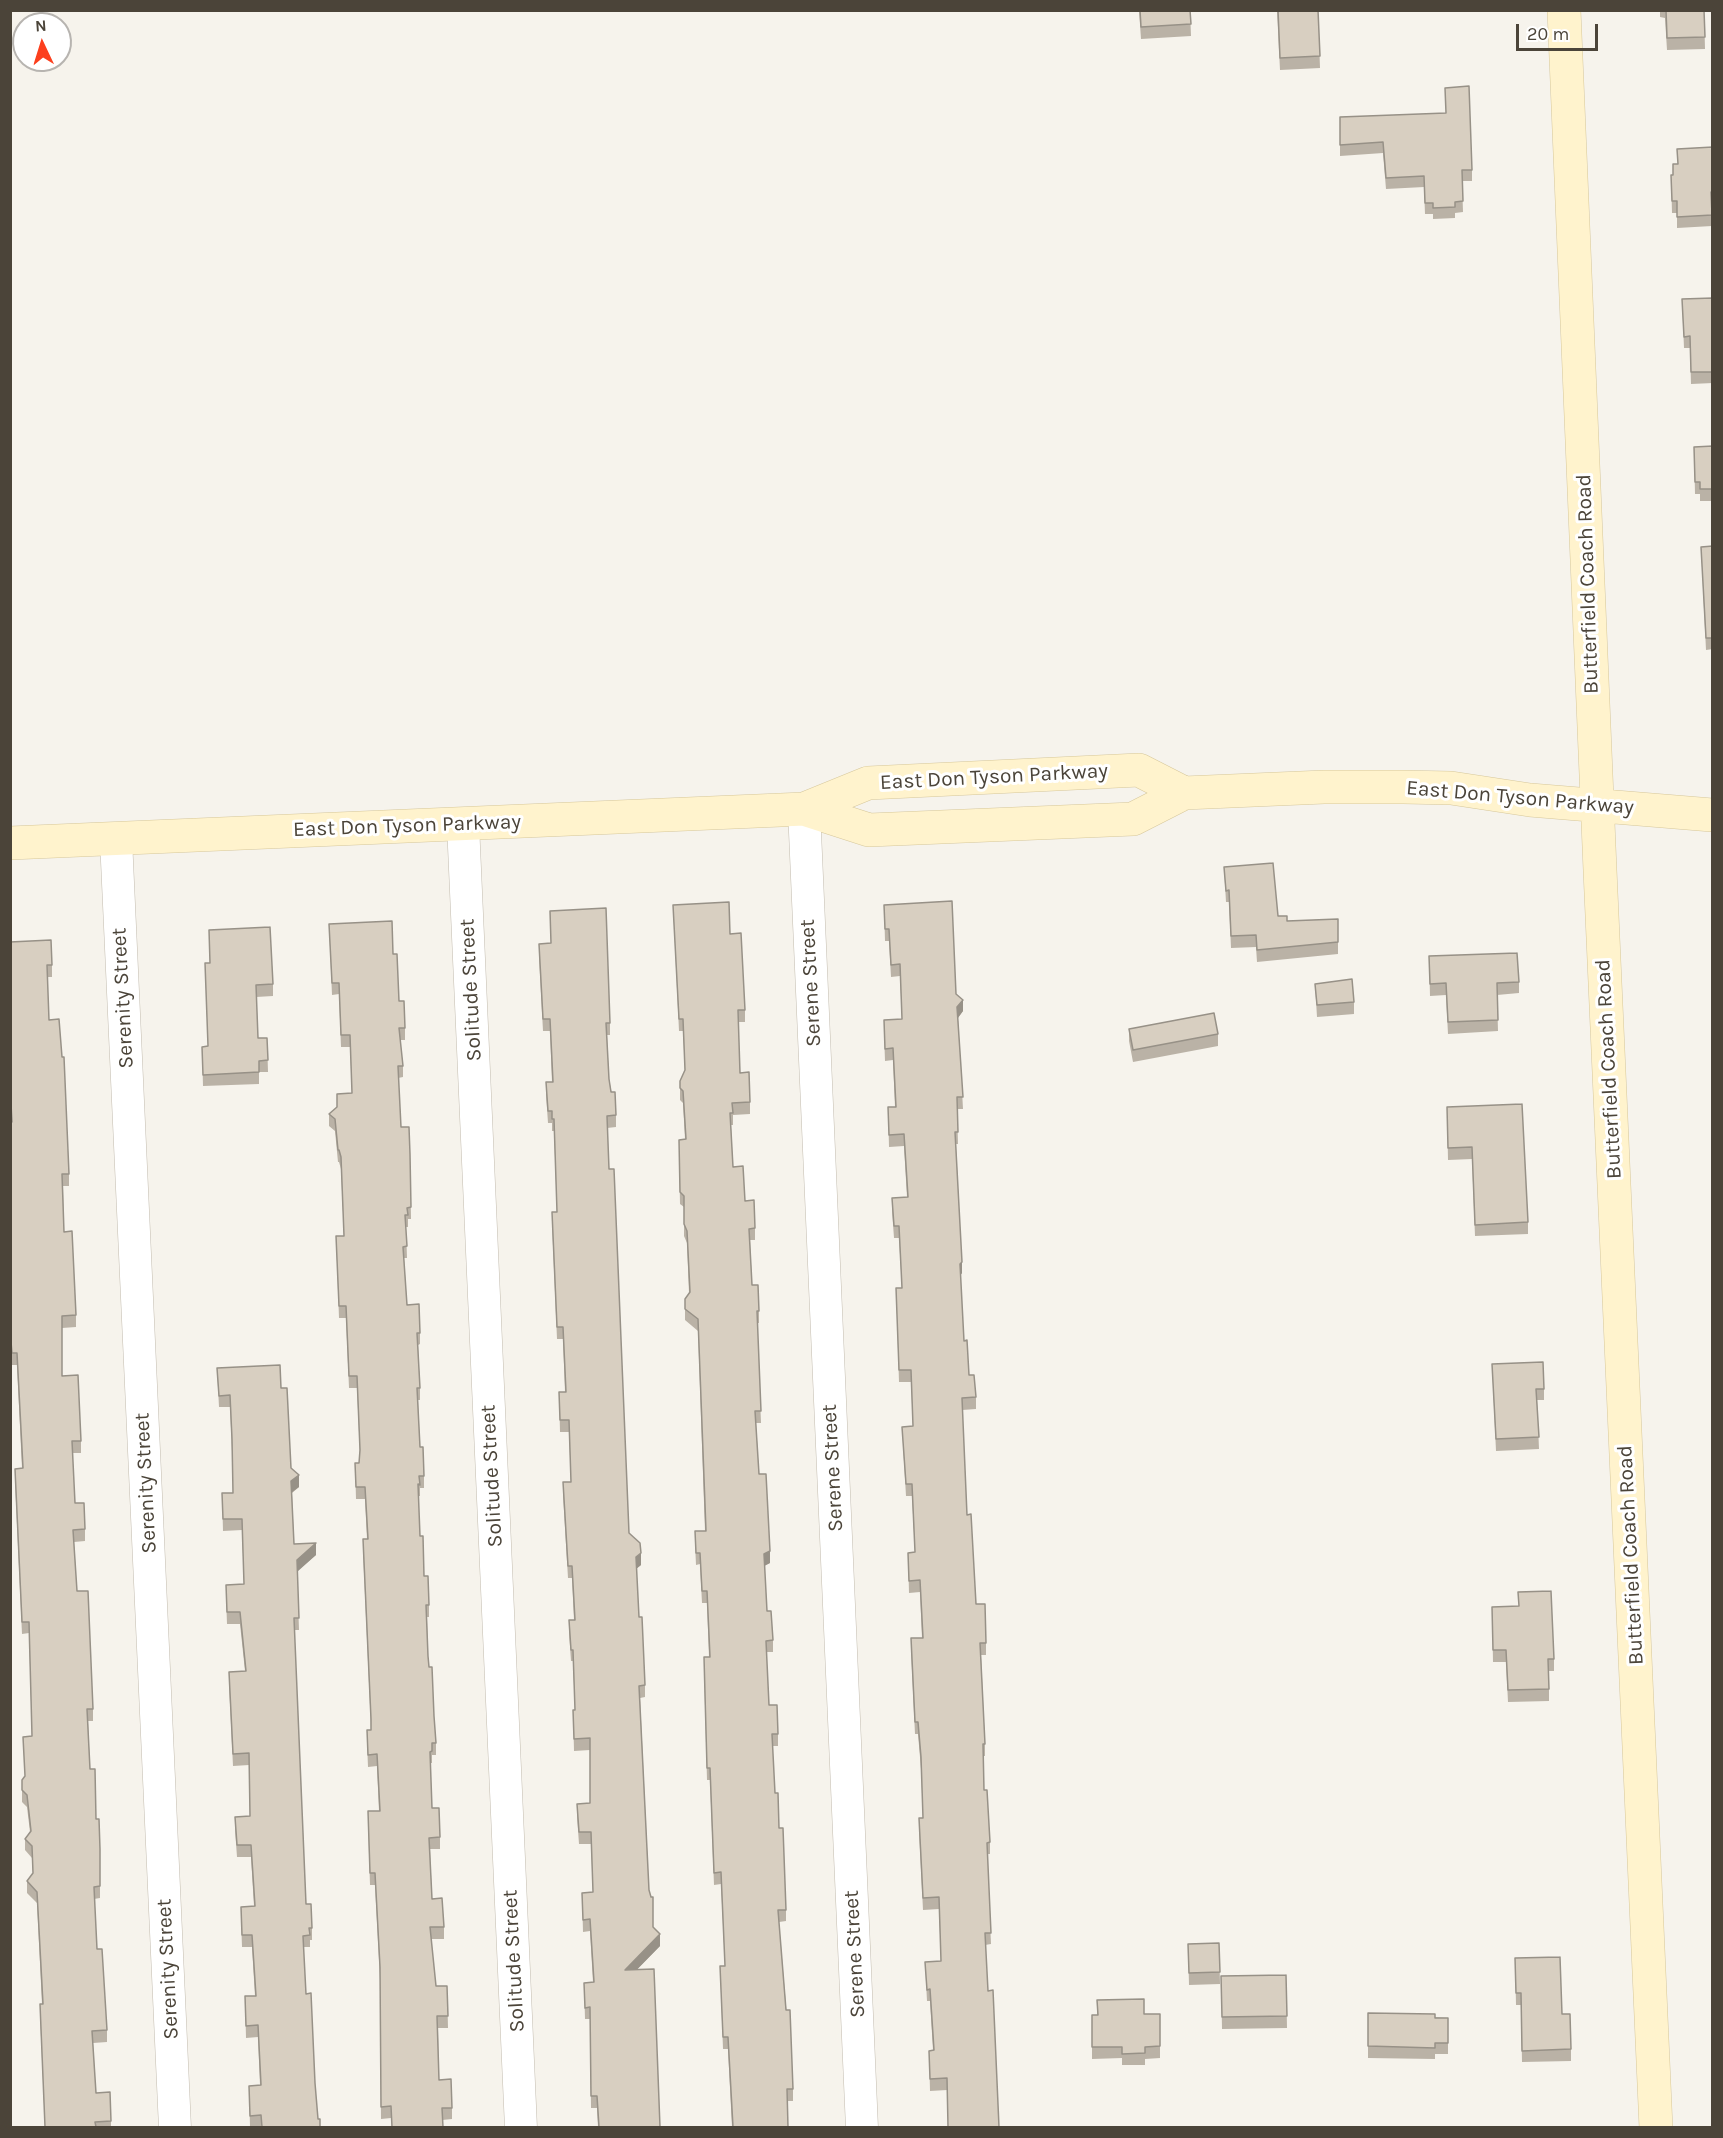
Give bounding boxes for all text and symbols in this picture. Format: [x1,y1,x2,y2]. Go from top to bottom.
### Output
north arrow [12,12,72,72]
scale bar [1519,12,1602,50]
text: N [34,16,47,35]
text: 20 m [1527,23,1569,45]
street label: Butterfield Coach Road [1572,474,1604,694]
street label: East Don Tyson Parkway [879,758,1109,796]
street label: East Don Tyson Parkway [1405,775,1635,821]
street label: East Don Tyson Parkway [292,809,522,843]
street label: Solitude Street [455,918,487,1062]
street label: Serene Street [795,918,827,1048]
street label: Serenity Street [107,927,139,1069]
street label: Butterfield Coach Road [1591,958,1627,1180]
street label: Serene Street [817,1403,849,1533]
street label: Solitude Street [476,1404,508,1548]
street label: Serenity Street [130,1412,162,1554]
street label: Butterfield Coach Road [1613,1444,1649,1666]
street label: Solitude Street [498,1889,530,2033]
street label: Serene Street [839,1889,871,2019]
street label: Serenity Street [152,1898,184,2040]

